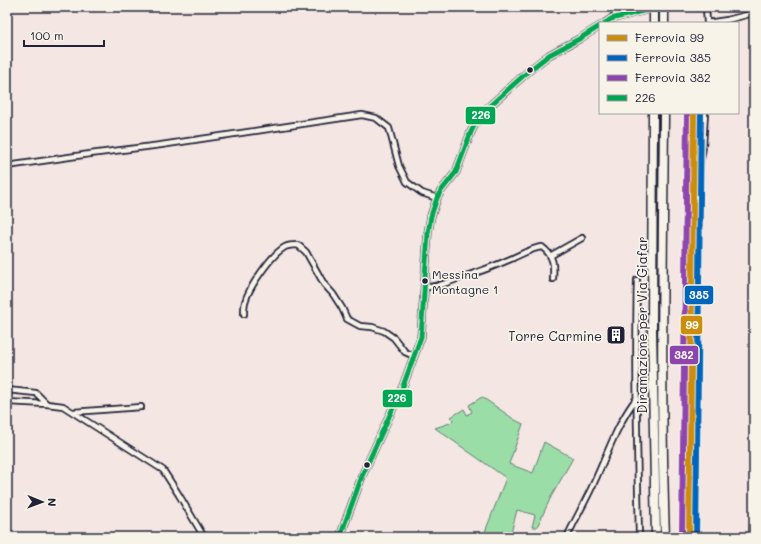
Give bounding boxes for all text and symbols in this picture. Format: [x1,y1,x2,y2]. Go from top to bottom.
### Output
scale bar [24,22,104,48]
legend [599,22,739,114]
text: 100 m [30,27,64,43]
text: Ferrovia 99 [635,29,704,45]
text: Ferrovia 385 [635,49,711,65]
unlabelled marker [525,65,535,75]
text: Ferrovia 382 [635,69,711,85]
text: 226 [635,89,656,105]
line badge: 226 [465,106,496,125]
text: 226 [472,107,491,122]
street label: Diramazione per Via Giafar [633,236,650,414]
place label: Messina Montagne 1 [432,266,498,297]
marker: Messina Montagne 1 [420,276,430,286]
line badge: 385 [684,285,714,305]
text: 385 [689,287,709,302]
line badge: 99 [680,315,703,335]
text: 99 [685,317,699,332]
building icon: Torre Carmine [605,324,627,346]
place label: Torre Carmine [508,327,602,344]
line badge: 382 [669,345,699,365]
text: 382 [674,347,694,362]
line badge: 226 [382,389,413,408]
text: 226 [388,390,407,405]
unlabelled marker [362,460,372,470]
north arrow [22,482,62,522]
text: N [45,498,60,506]

